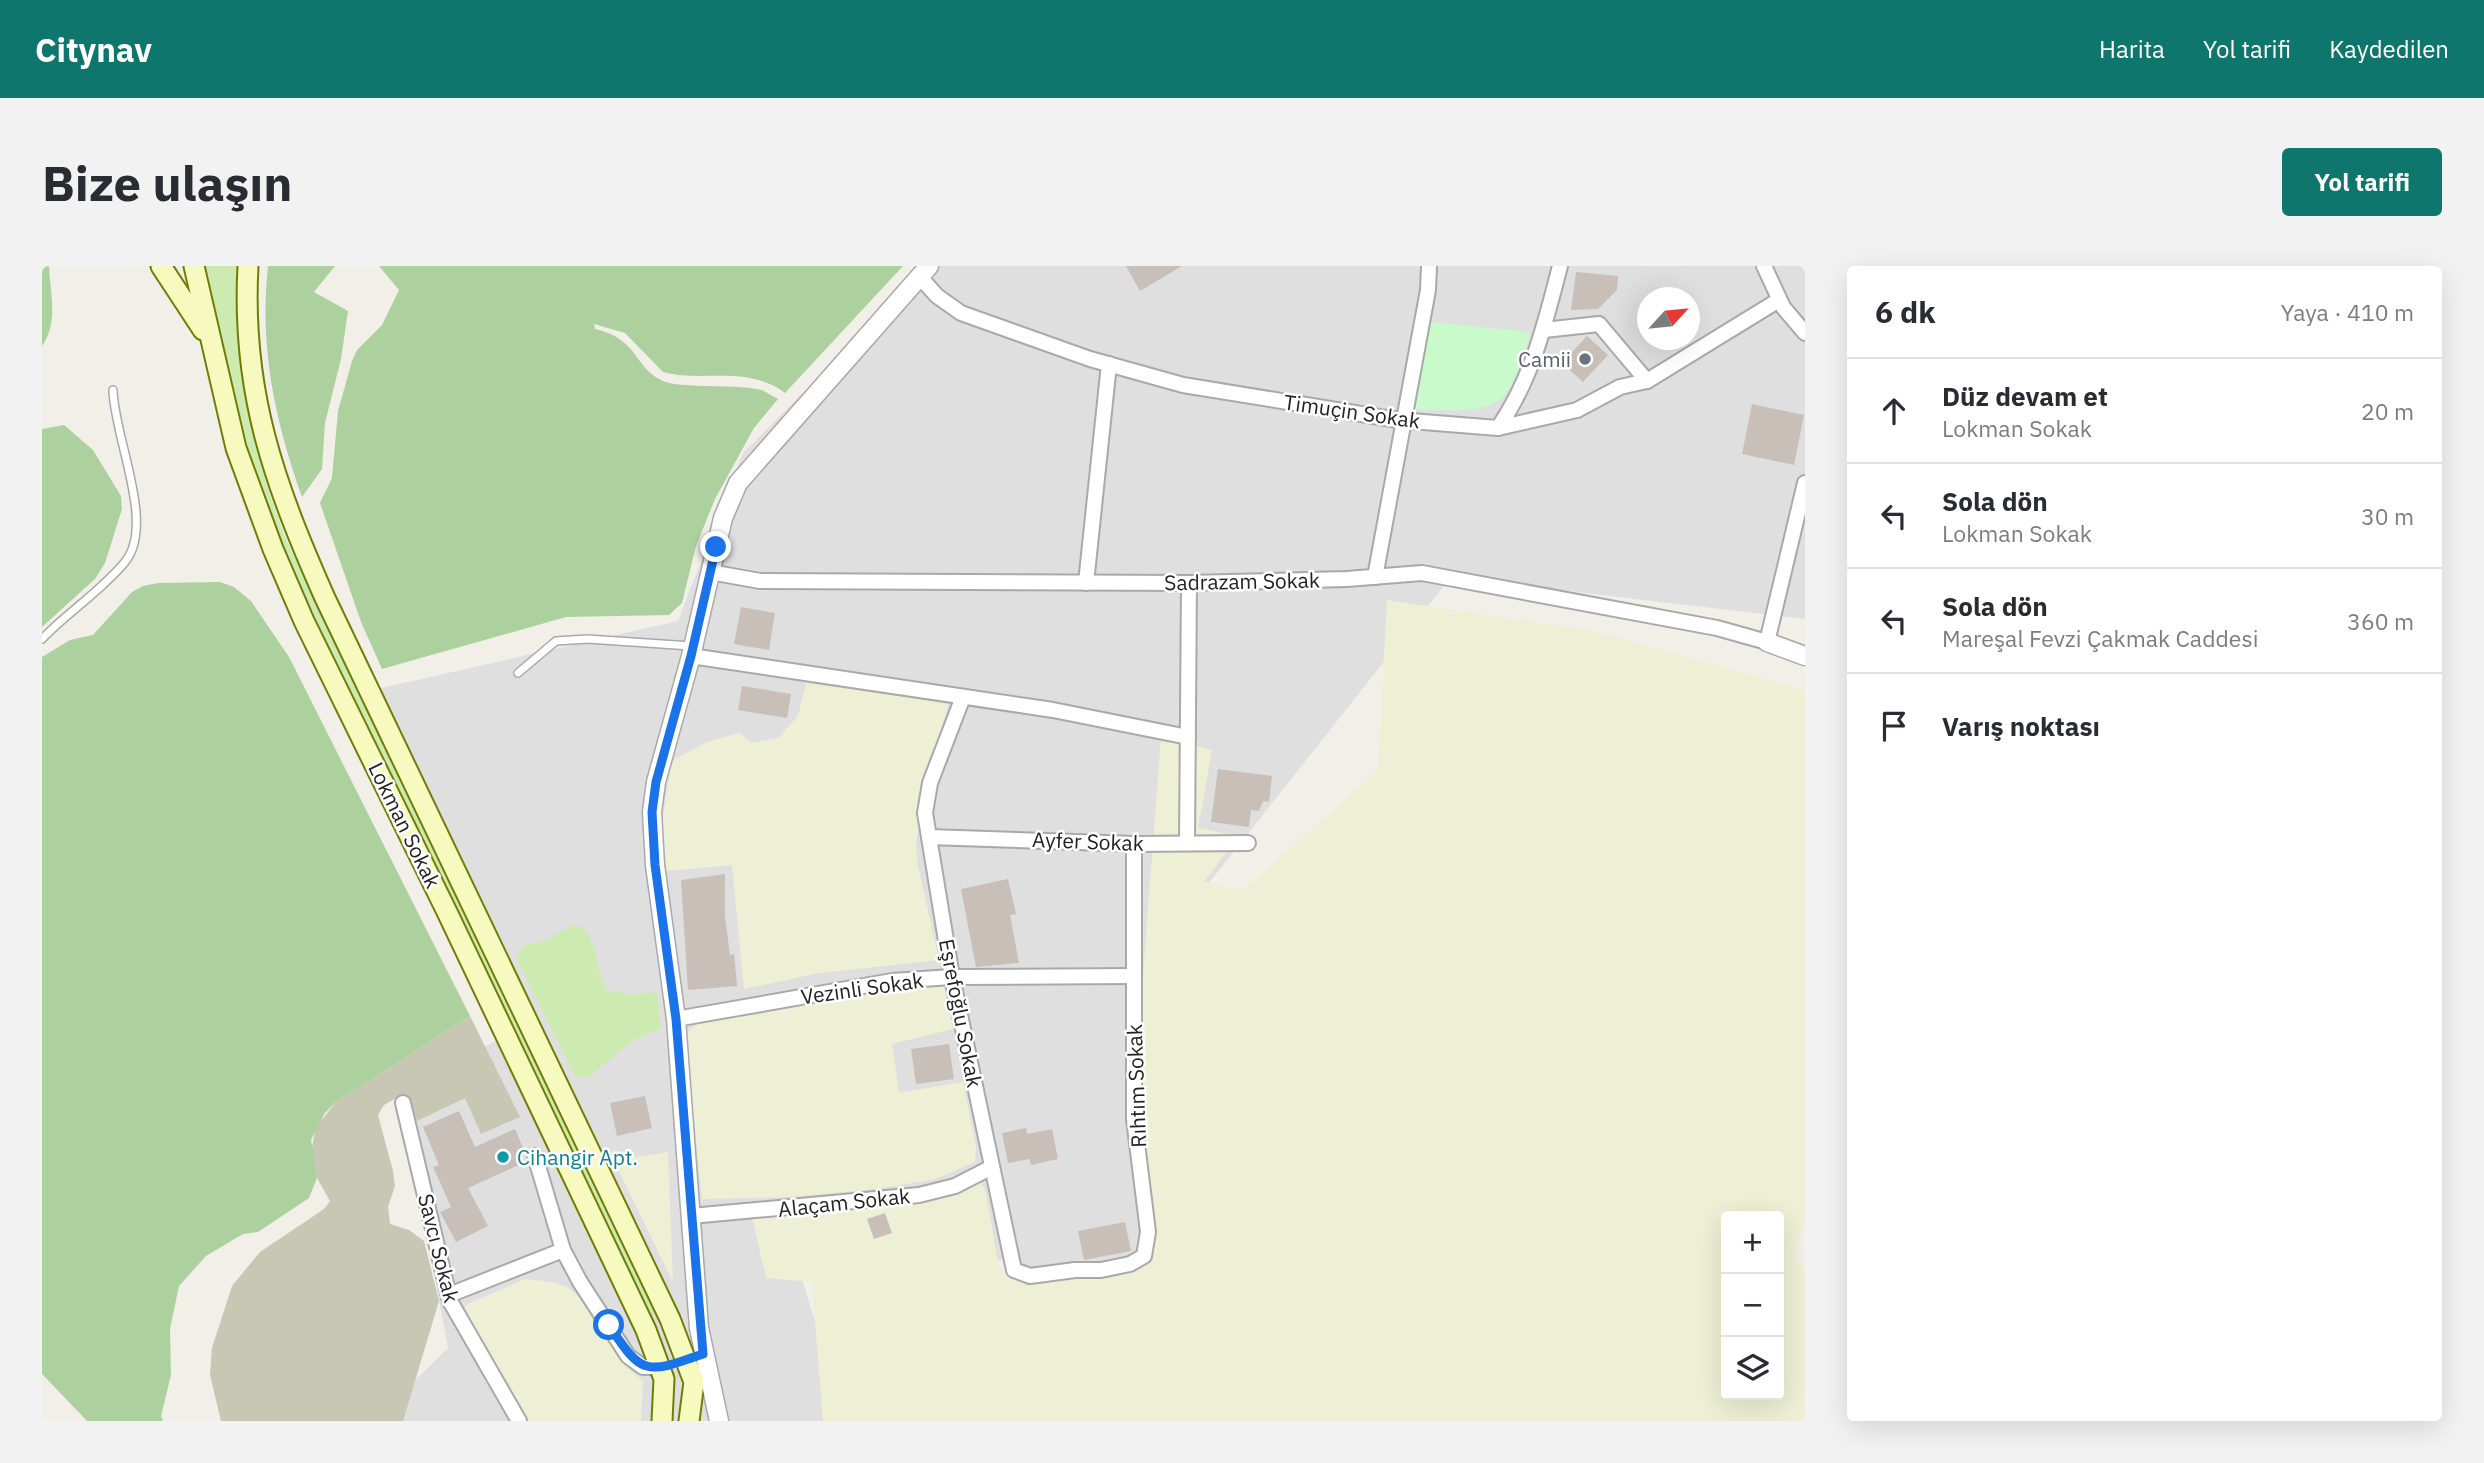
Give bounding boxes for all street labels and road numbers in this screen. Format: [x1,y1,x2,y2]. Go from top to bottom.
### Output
street label: Timuçin Sokak [1282,388,1422,434]
street label: Sadrazam Sokak [1164,566,1320,596]
street label: Lokman Sokak [362,757,448,893]
street label: Ayfer Sokak [1032,825,1144,857]
street label: Eşrefoğlu Sokak [933,936,989,1090]
street label: Vezinli Sokak [799,966,925,1010]
street label: Rıhtım Sokak [1120,1024,1152,1148]
street label: Alaçam Sokak [777,1181,911,1223]
street label: Savcı Sokak [412,1191,466,1305]

